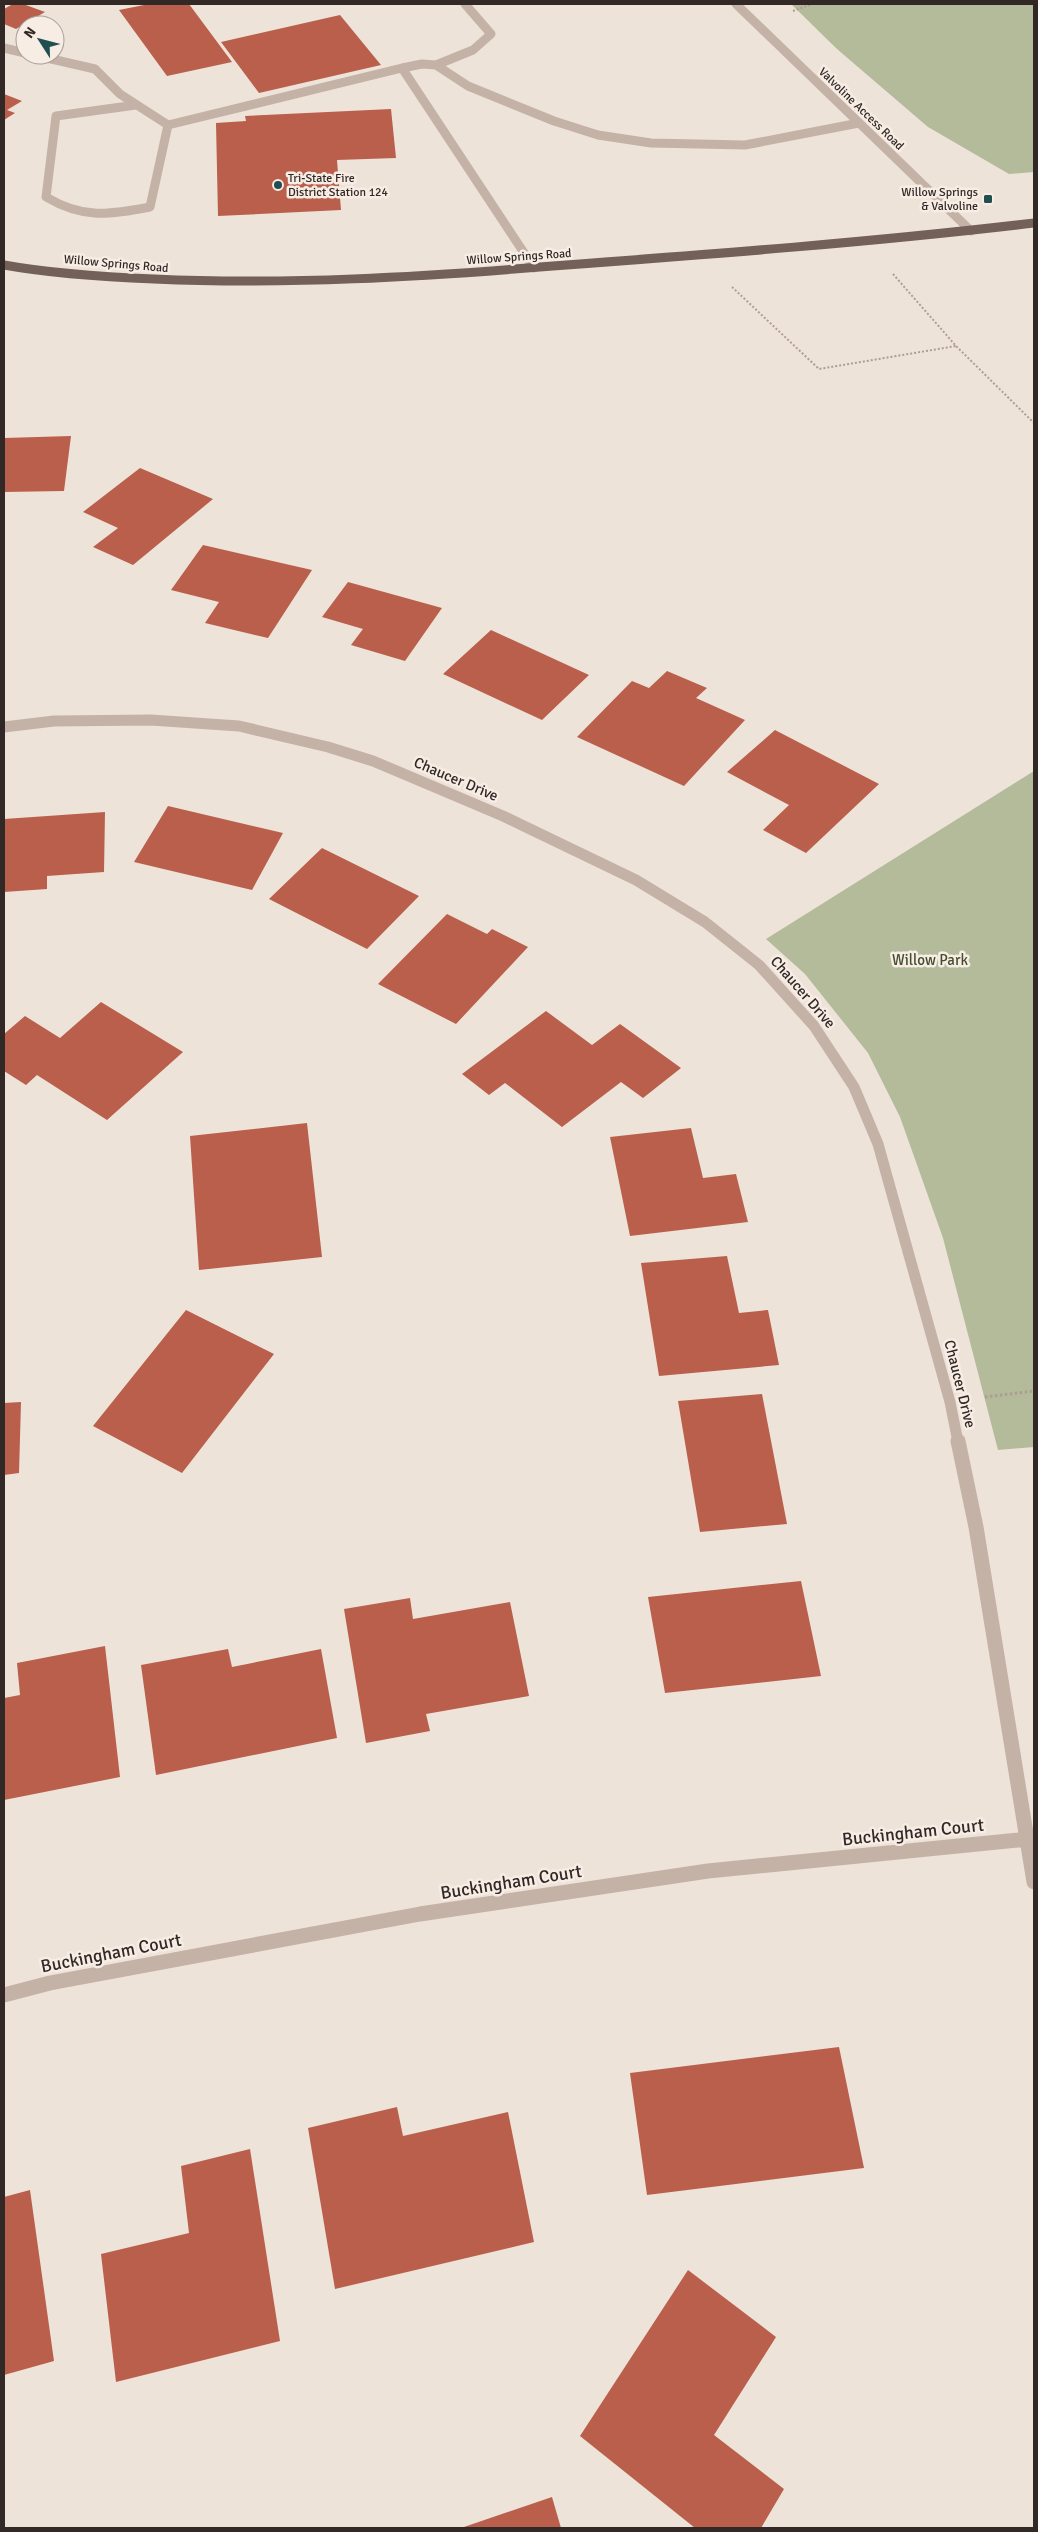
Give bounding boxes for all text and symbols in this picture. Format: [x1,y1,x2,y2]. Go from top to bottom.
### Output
north arrow [15,15,65,65]
text: N [20,24,40,42]
street label: Valvoline Access Road [815,64,907,154]
place label: Tri-State Fire District Station 124 [288,171,389,200]
marker: Tri-State Fire District Station 124 [272,179,284,191]
place label: Willow Springs & Valvoline [901,185,978,214]
marker: Willow Springs & Valvoline [982,193,994,205]
street label: Willow Springs Road [466,246,572,268]
street label: Willow Springs Road [63,252,169,276]
street label: Chaucer Drive [411,753,501,805]
park label: Willow Park [892,951,968,969]
street label: Chaucer Drive [767,952,839,1032]
street label: Chaucer Drive [940,1338,980,1430]
street label: Buckingham Court [841,1814,985,1850]
street label: Buckingham Court [439,1860,583,1904]
street label: Buckingham Court [39,1929,183,1977]

